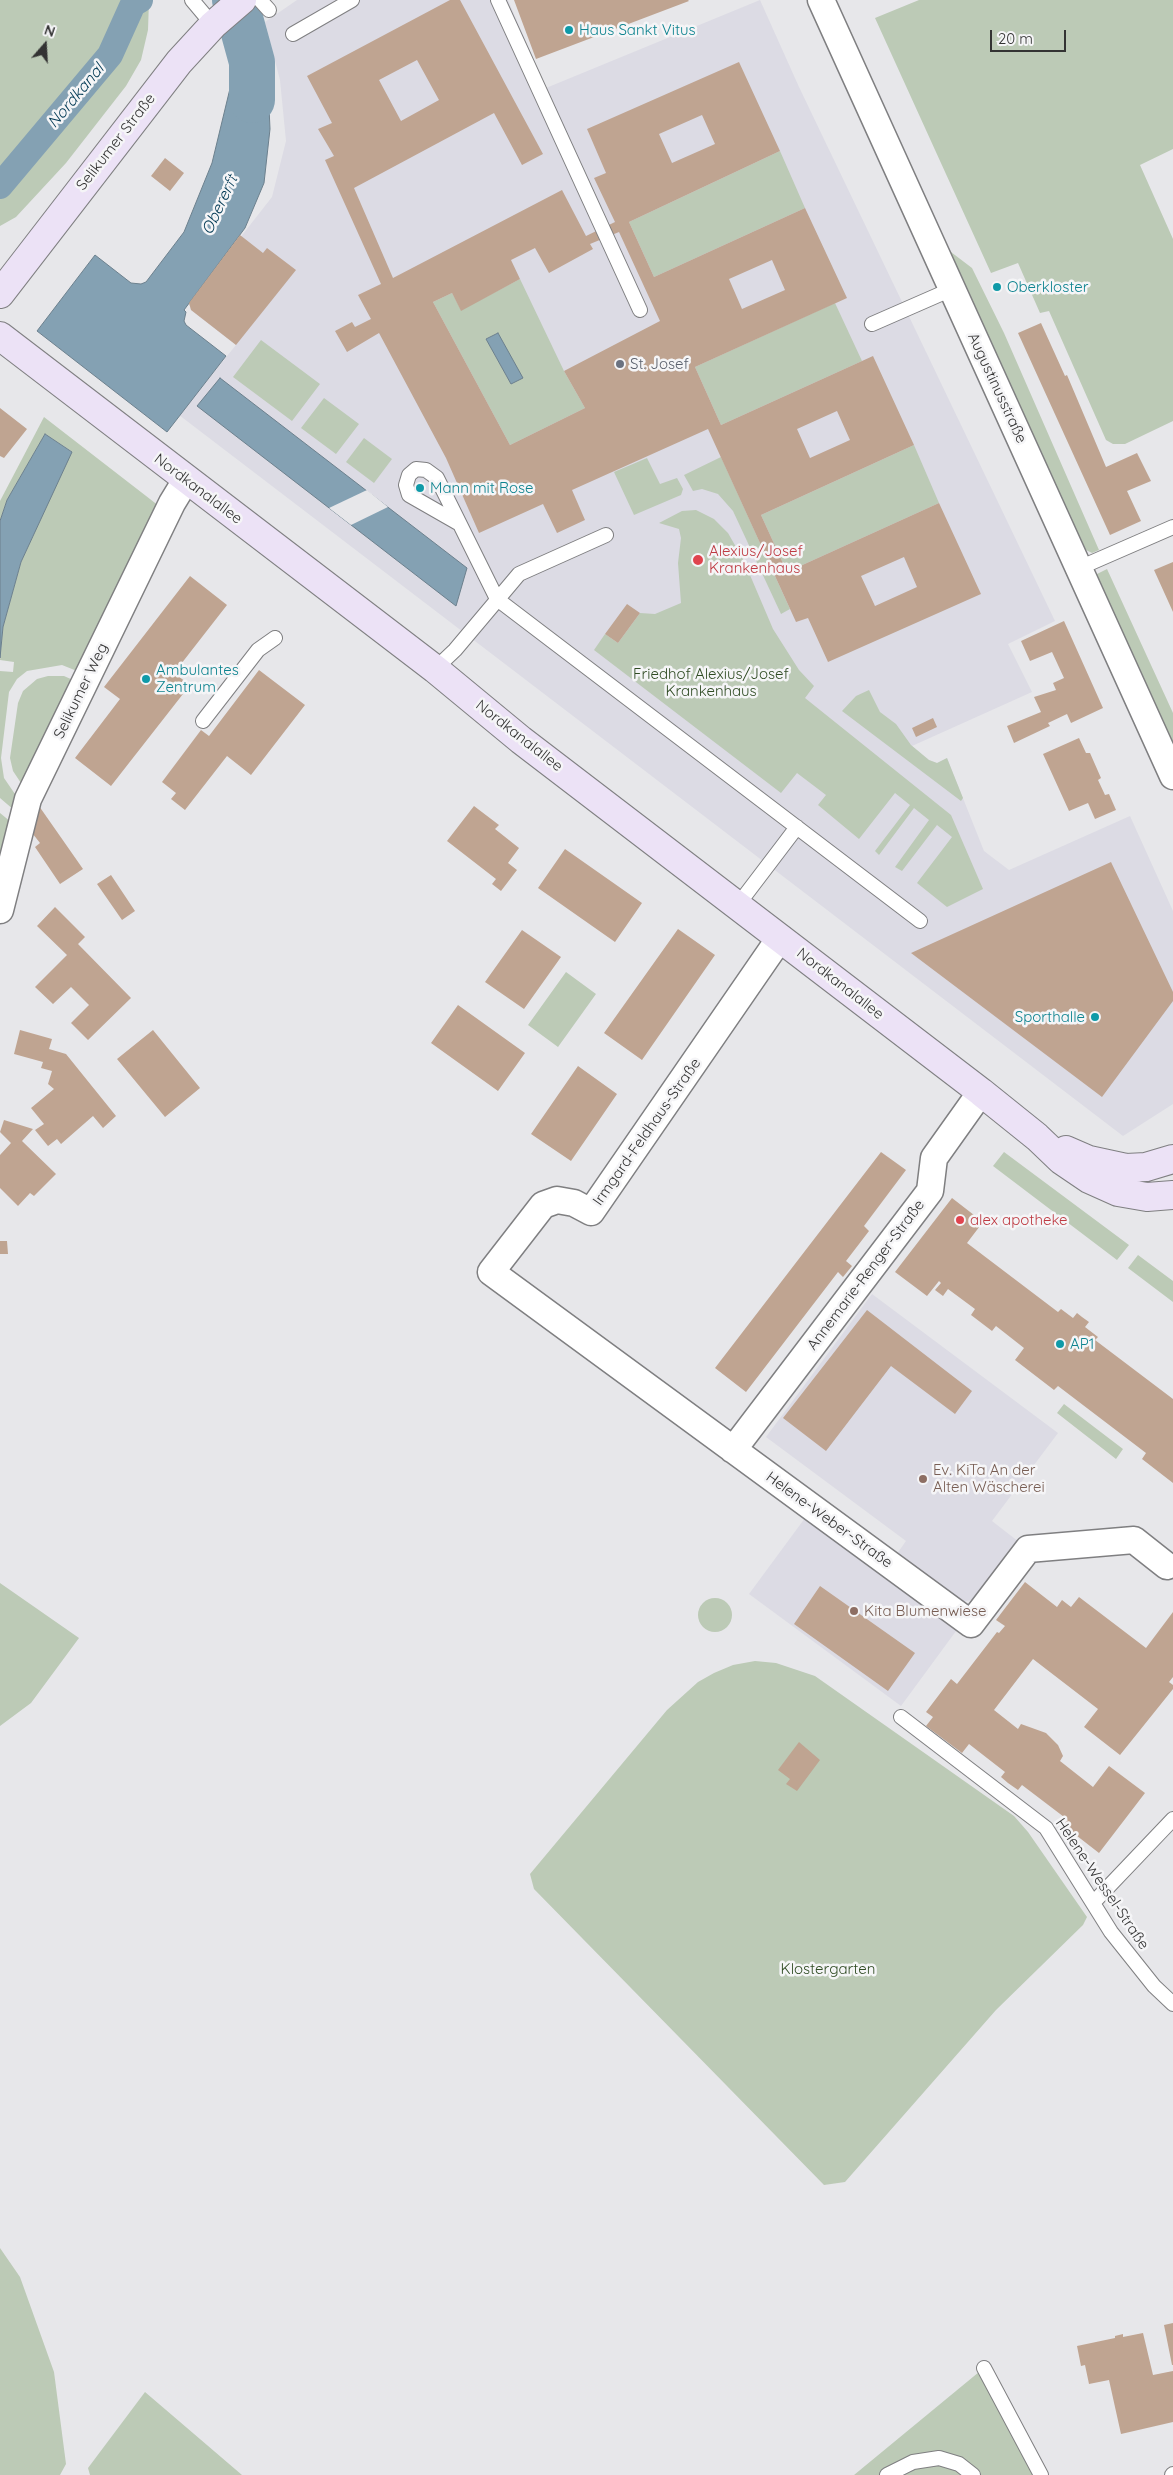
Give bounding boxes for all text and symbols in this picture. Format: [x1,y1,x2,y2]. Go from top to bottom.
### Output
north arrow [20,20,70,70]
scale bar [993,20,1069,52]
text: N [42,21,58,41]
place label: Haus Sankt Vitus [579,21,696,39]
marker: Haus Sankt Vitus [563,24,575,36]
text: 20 m [998,29,1033,48]
water label: Nordkanal [44,60,108,132]
street label: Selikumer Straße [73,90,159,194]
water label: Obererft [198,172,242,238]
place label: Oberkloster [1007,278,1088,296]
marker: Oberkloster [991,281,1003,293]
street label: Augustinusstraße [964,330,1030,446]
place label: St. Josef [630,355,689,373]
marker: St. Josef [614,358,626,370]
street label: Nordkanalallee [150,450,246,528]
place label: Mann mit Rose [430,479,534,497]
marker: Mann mit Rose [414,482,426,494]
place label: Alexius/Josef Krankenhaus [709,542,803,577]
marker: Alexius/Josef Krankenhaus [691,553,705,567]
street label: Selikumer Weg [50,640,112,742]
place label: Ambulantes Zentrum [156,661,239,696]
park label: Friedhof Alexius/Josef Krankenhaus [633,665,789,700]
marker: Ambulantes Zentrum [140,673,152,685]
street label: Nordkanalallee [472,696,566,776]
street label: Nordkanalallee [793,944,887,1024]
place label: Sporthalle [1015,1008,1085,1026]
marker: Sporthalle [1089,1011,1101,1023]
street label: Irmgard-Feldhaus-Straße [589,1055,705,1209]
street label: Annemarie-Renger-Straße [804,1196,928,1354]
place label: alex apotheke [970,1211,1068,1229]
marker: alex apotheke [954,1214,966,1226]
place label: AP1 [1070,1335,1094,1353]
marker: AP1 [1054,1338,1066,1350]
place label: Ev. KiTa An der Alten Wäscherei [933,1461,1045,1496]
street label: Helene-Weber-Straße [762,1468,896,1572]
marker: Ev. KiTa An der Alten Wäscherei [917,1473,929,1485]
place label: Kita Blumenwiese [864,1602,987,1620]
marker: Kita Blumenwiese [848,1605,860,1617]
street label: Helene-Wessel-Straße [1051,1815,1153,1953]
park label: Klostergarten [781,1960,875,1978]

